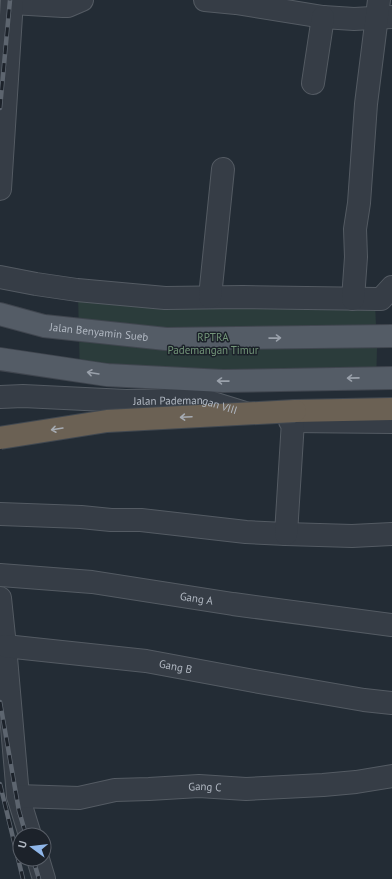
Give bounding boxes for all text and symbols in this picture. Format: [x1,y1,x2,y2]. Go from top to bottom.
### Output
street label: Jalan Benyamin Sueb [48,320,149,344]
park label: RPTRA Pademangan Timur [168,330,259,357]
one-way arrow [268,334,281,342]
one-way arrow [87,369,100,377]
one-way arrow [347,374,360,382]
one-way arrow [217,377,230,385]
street label: Jalan Pademangan VIII [132,393,239,417]
one-way arrow [180,413,193,420]
one-way arrow [51,425,64,433]
street label: Gang A [179,589,215,608]
street label: Gang B [158,657,193,676]
street label: Gang C [188,779,222,794]
north arrow [12,827,52,867]
text: U [15,839,30,850]

